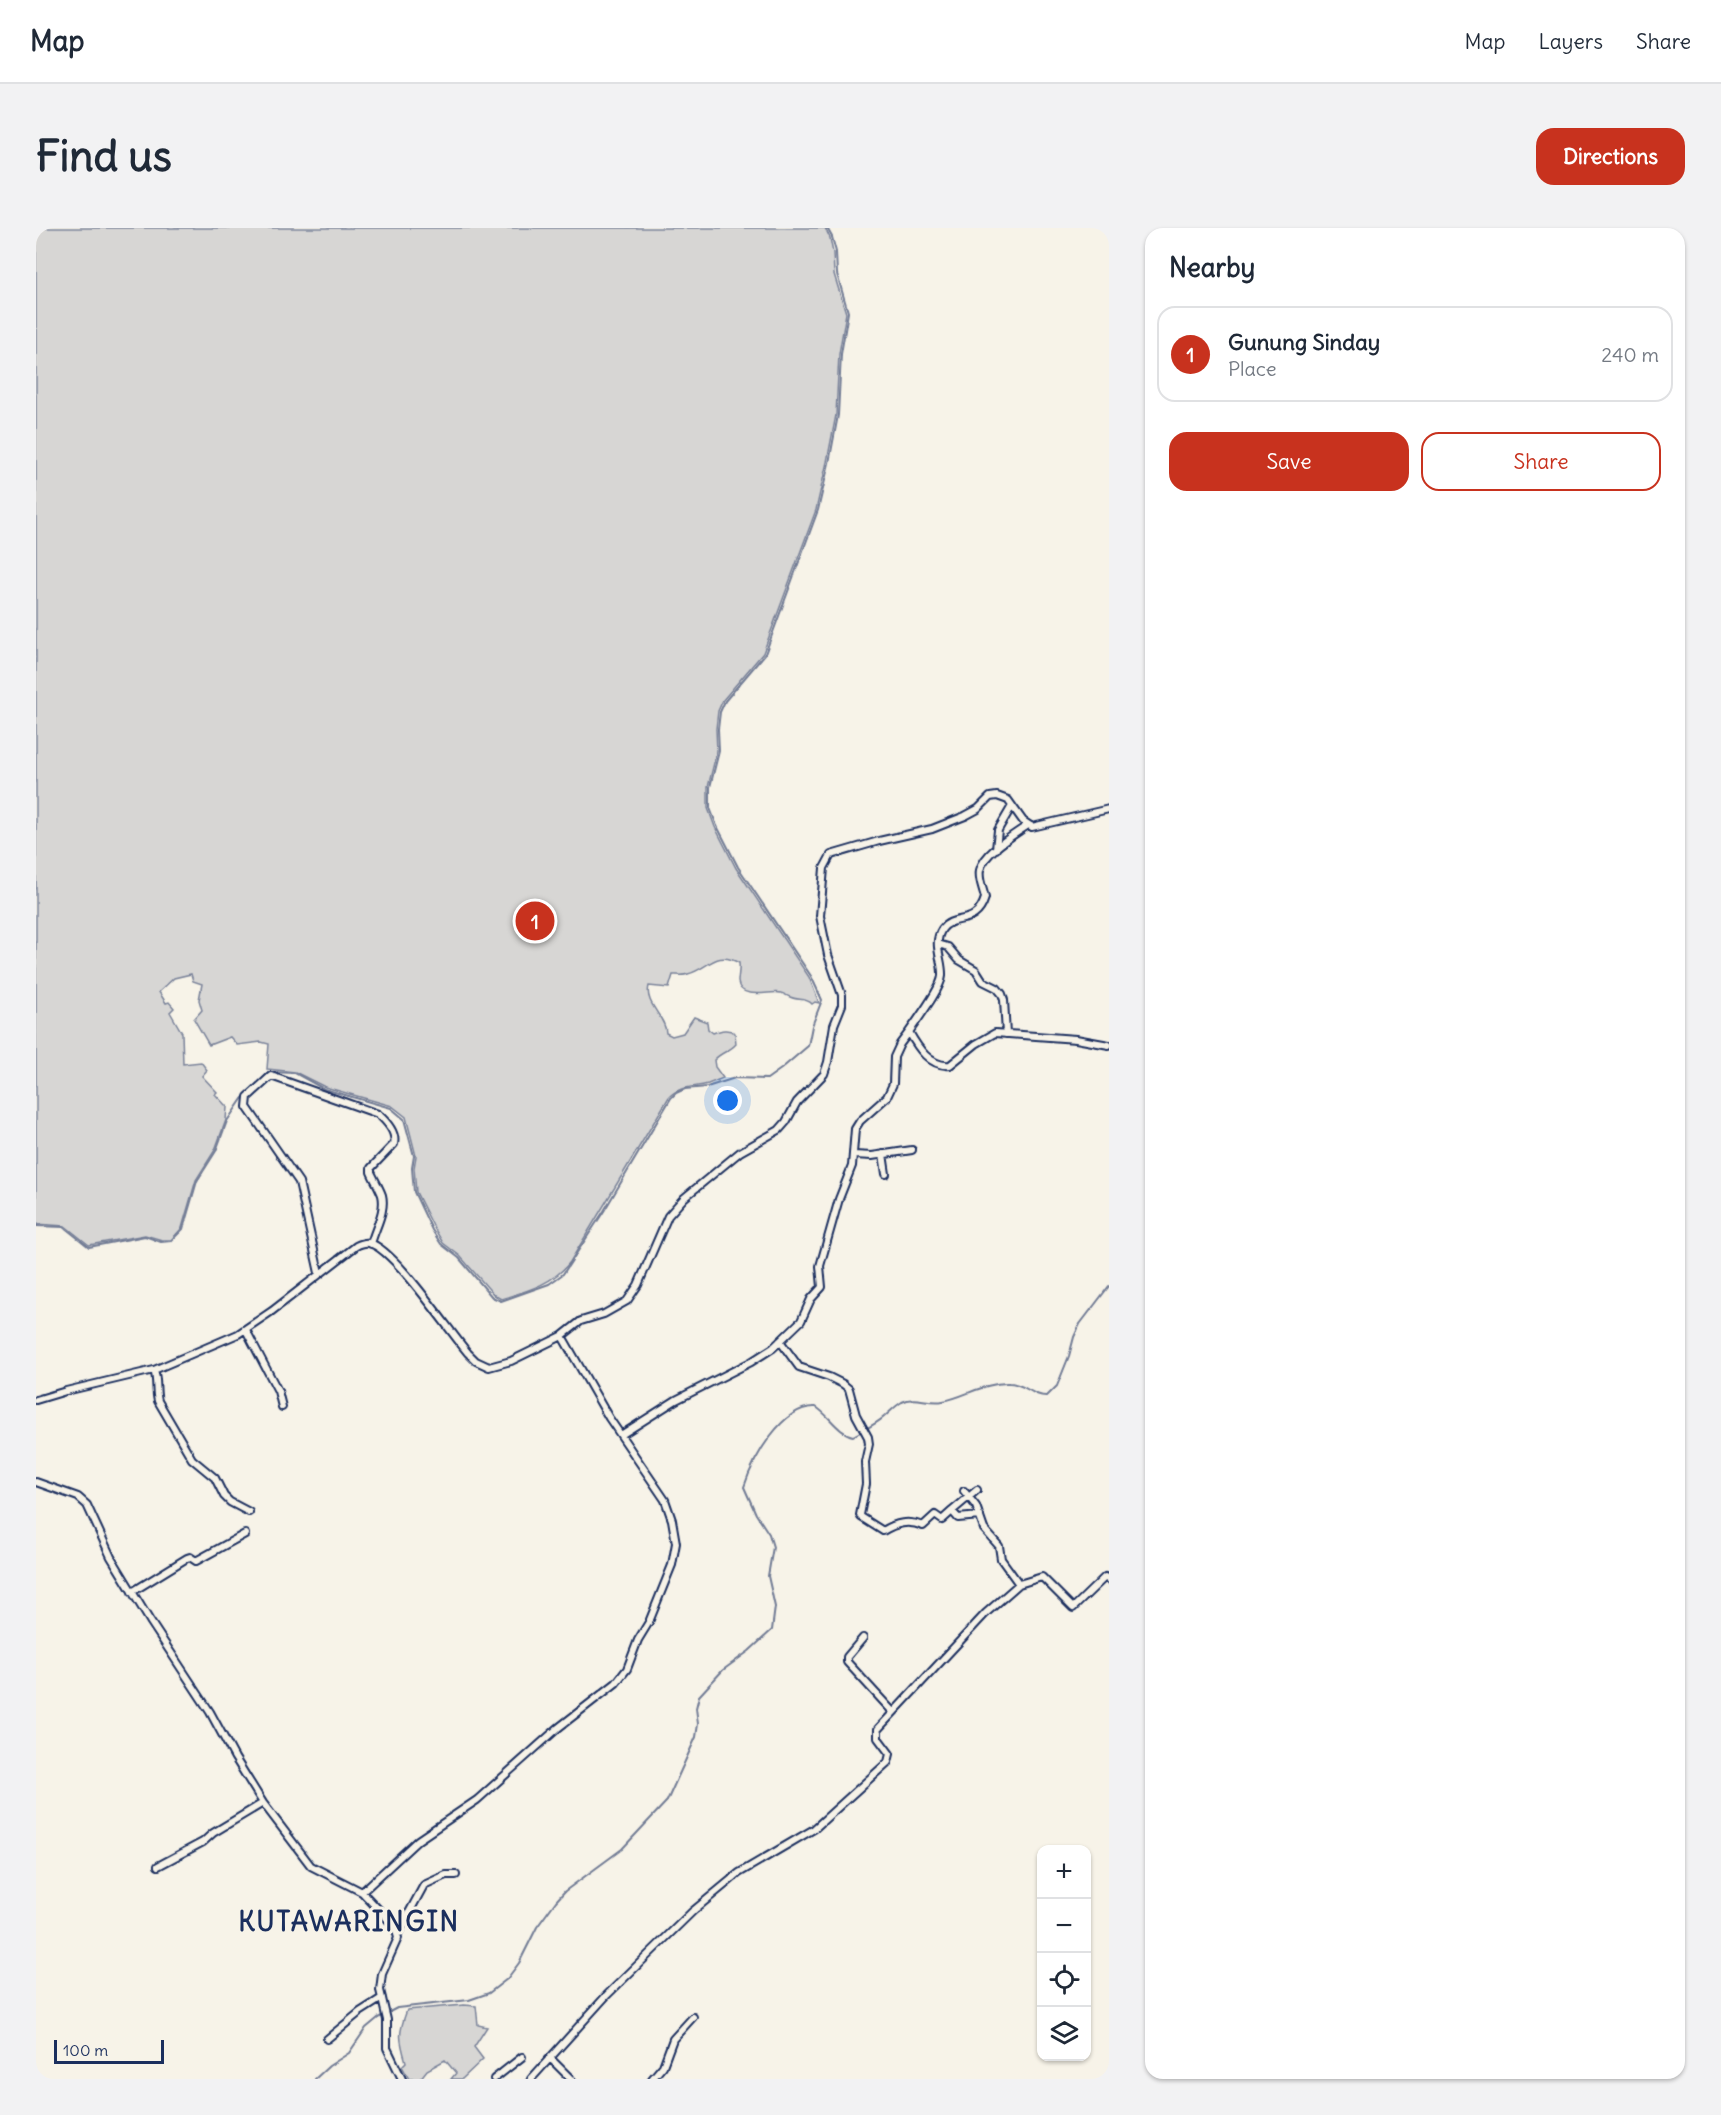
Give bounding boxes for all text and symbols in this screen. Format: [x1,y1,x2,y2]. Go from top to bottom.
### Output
text: Map [30,23,84,59]
text: Map [1465,28,1505,55]
text: Layers [1538,28,1603,55]
text: Share [1636,28,1691,55]
button: Directions [1536,128,1685,185]
text: Find us [36,130,172,182]
text: Nearby [1169,251,1255,284]
text: Gunung Sinday [1228,328,1380,356]
text: 1 [1187,342,1194,367]
text: 240 m [1601,342,1659,367]
text: Place [1228,356,1276,381]
button: Save [1169,432,1409,491]
button: Share [1421,432,1661,491]
pin: 1 [516,898,554,944]
your location [713,1086,742,1115]
map controls [1037,1845,1091,2061]
button: + [1037,1845,1091,1899]
button: − [1037,1899,1091,1953]
district label: KUTAWARINGIN [238,1904,460,1938]
button: locate [1037,1953,1091,2007]
button: layers [1037,2007,1091,2061]
scale bar [54,2037,164,2064]
text: 100 m [63,2040,108,2060]

